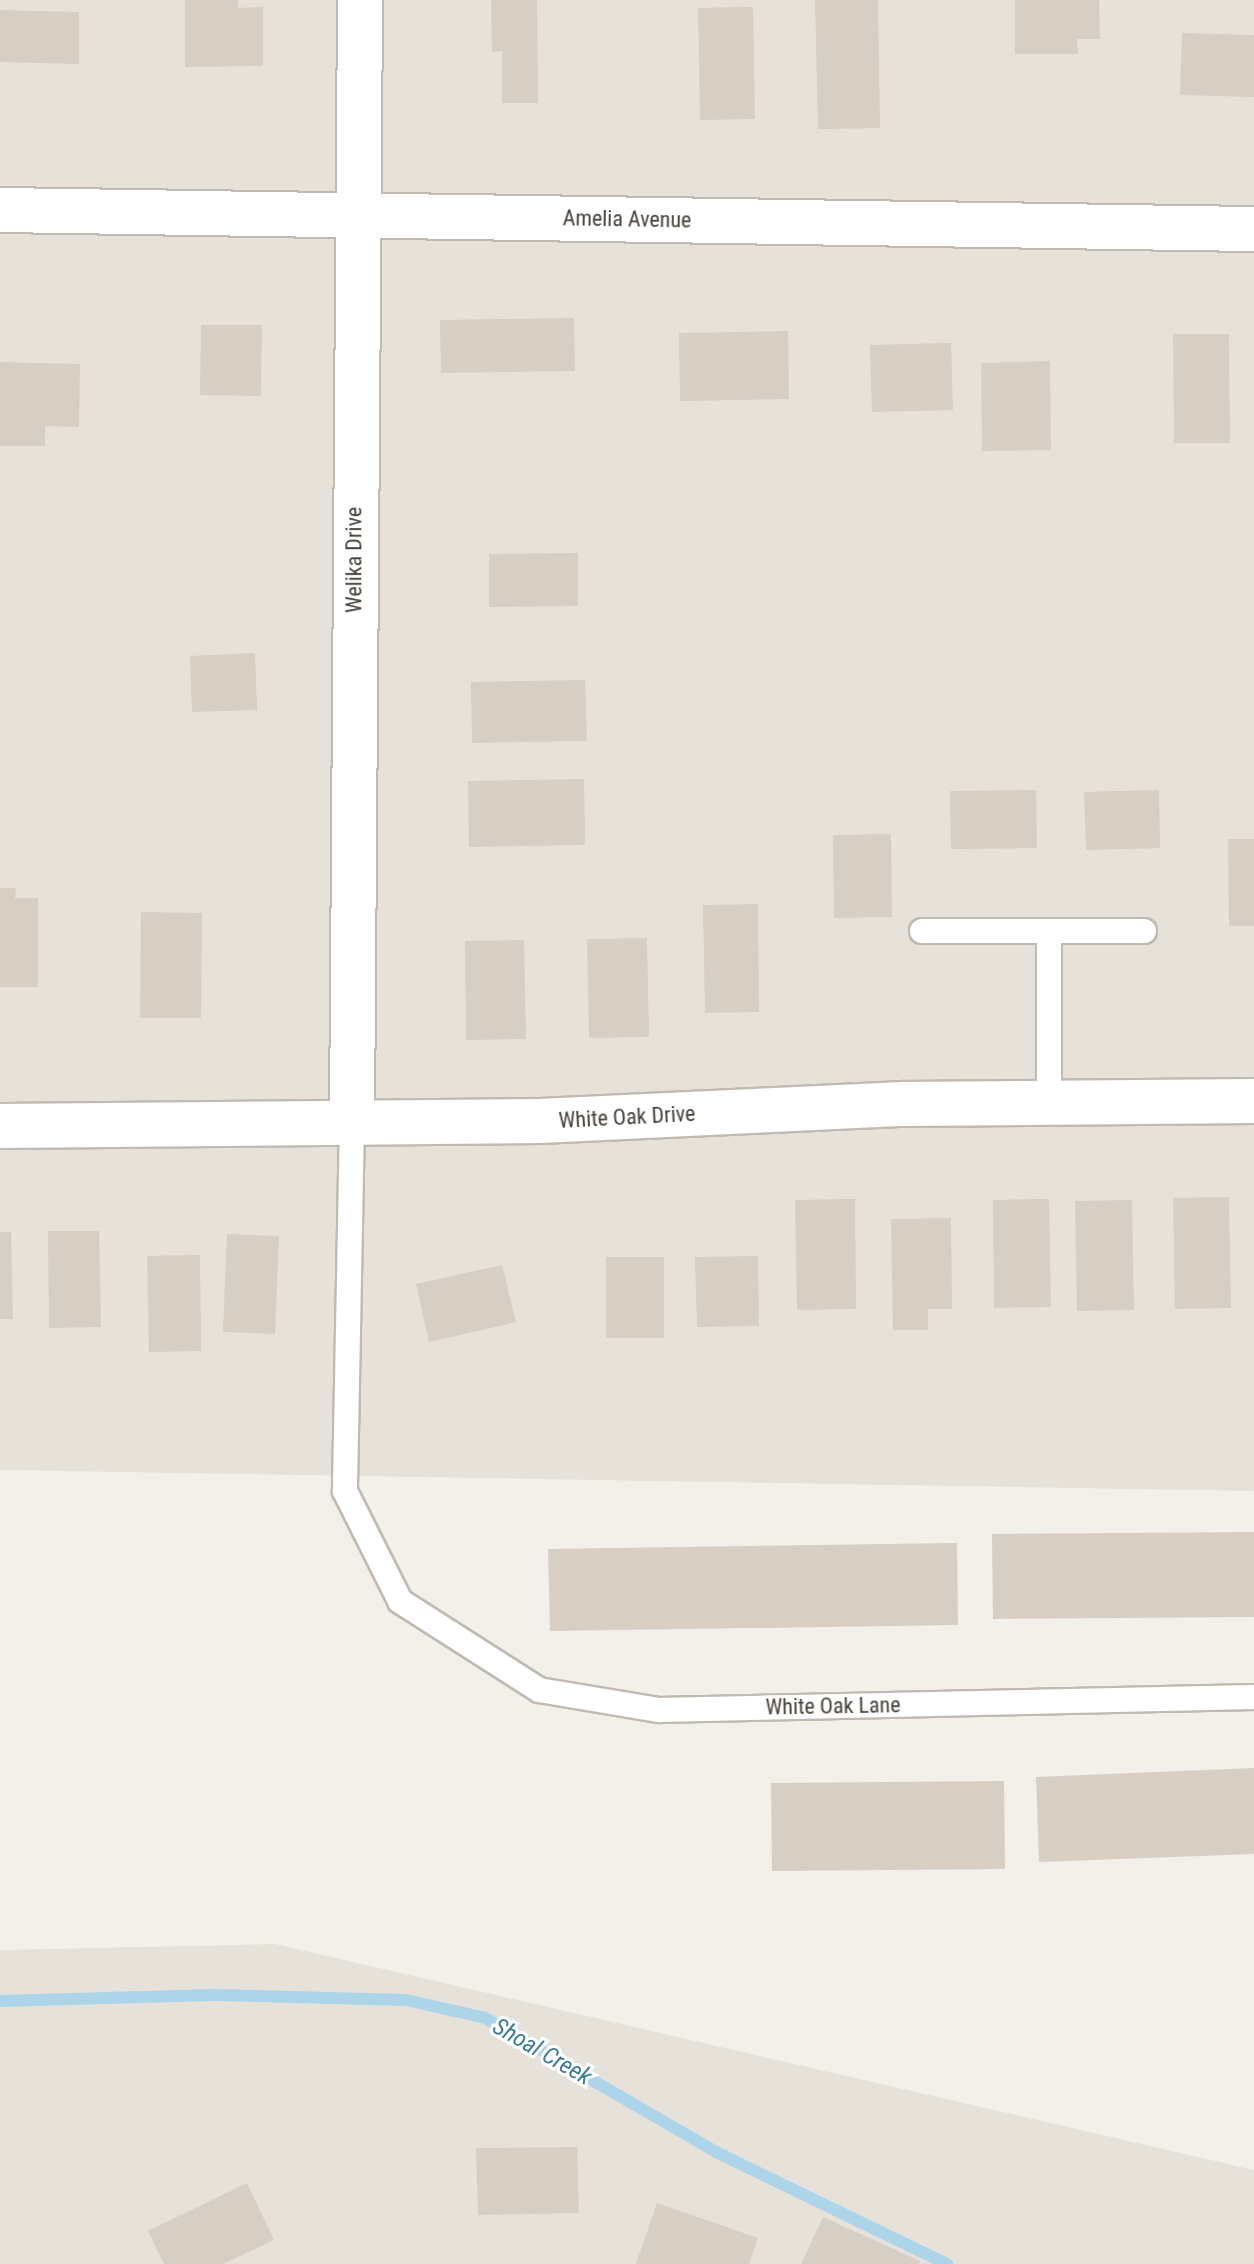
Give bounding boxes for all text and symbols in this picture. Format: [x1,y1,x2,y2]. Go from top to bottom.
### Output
street label: Amelia Avenue [562,205,692,233]
street label: Welika Drive [341,507,367,613]
street label: White Oak Drive [558,1100,696,1134]
street label: White Oak Lane [765,1692,901,1720]
water label: Shoal Creek [487,2012,597,2092]

